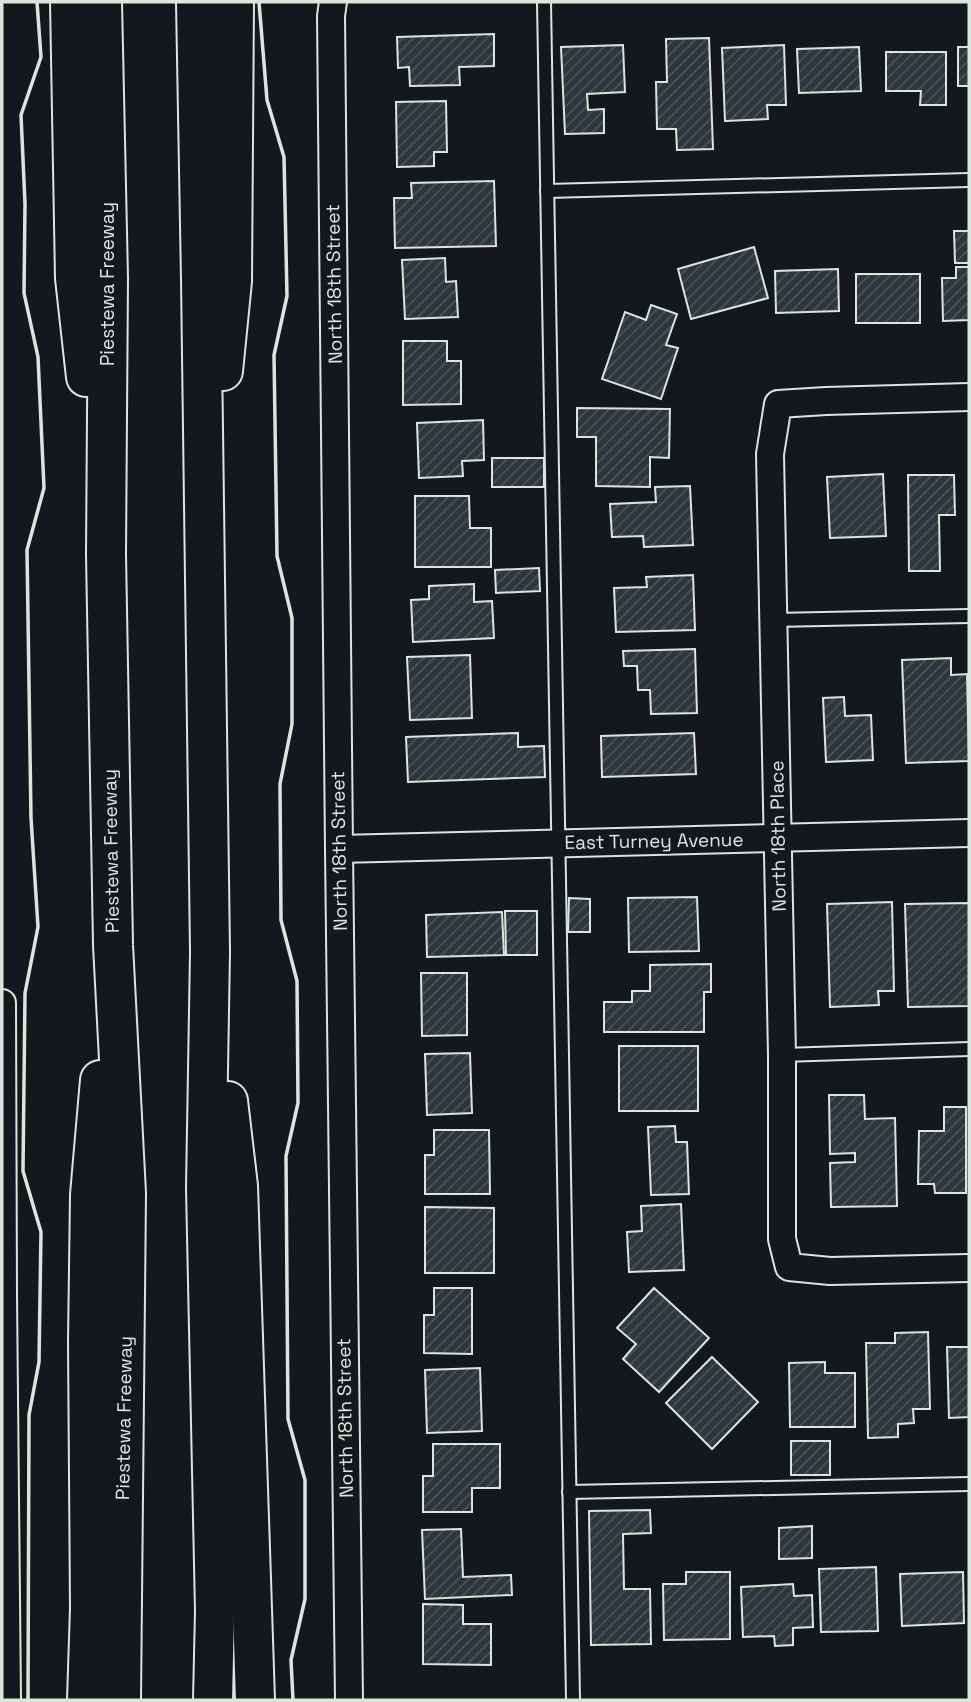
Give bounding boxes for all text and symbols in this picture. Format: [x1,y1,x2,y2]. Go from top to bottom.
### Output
street label: Piestewa Freeway [95,202,120,366]
street label: North 18th Street [320,204,348,364]
street label: North 18th Place [764,760,792,912]
street label: Piestewa Freeway [97,769,125,933]
street label: North 18th Street [325,771,353,931]
street label: East Turney Avenue [564,827,744,855]
street label: Piestewa Freeway [110,1336,138,1500]
street label: North 18th Street [331,1338,359,1498]

